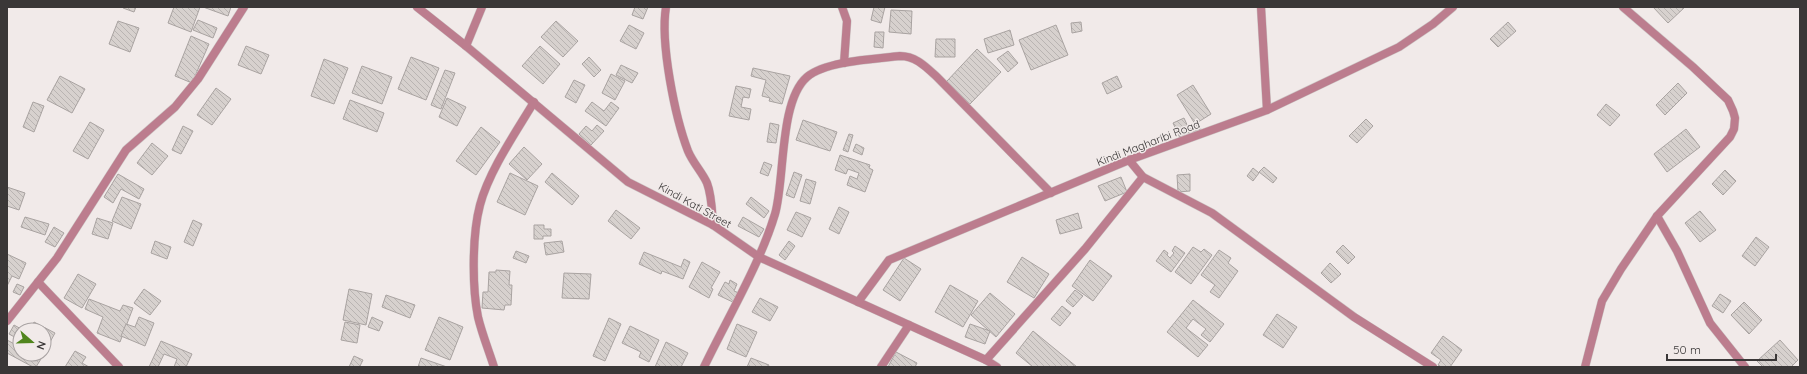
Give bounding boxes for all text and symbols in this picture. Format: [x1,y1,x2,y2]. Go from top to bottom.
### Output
street label: Kindi Magharibi Road [1094,117,1202,169]
street label: Kindi Kati Street [656,179,734,231]
north arrow [12,322,52,362]
scale bar [1667,336,1776,362]
text: N [33,339,49,352]
text: 50 m [1673,342,1701,357]

